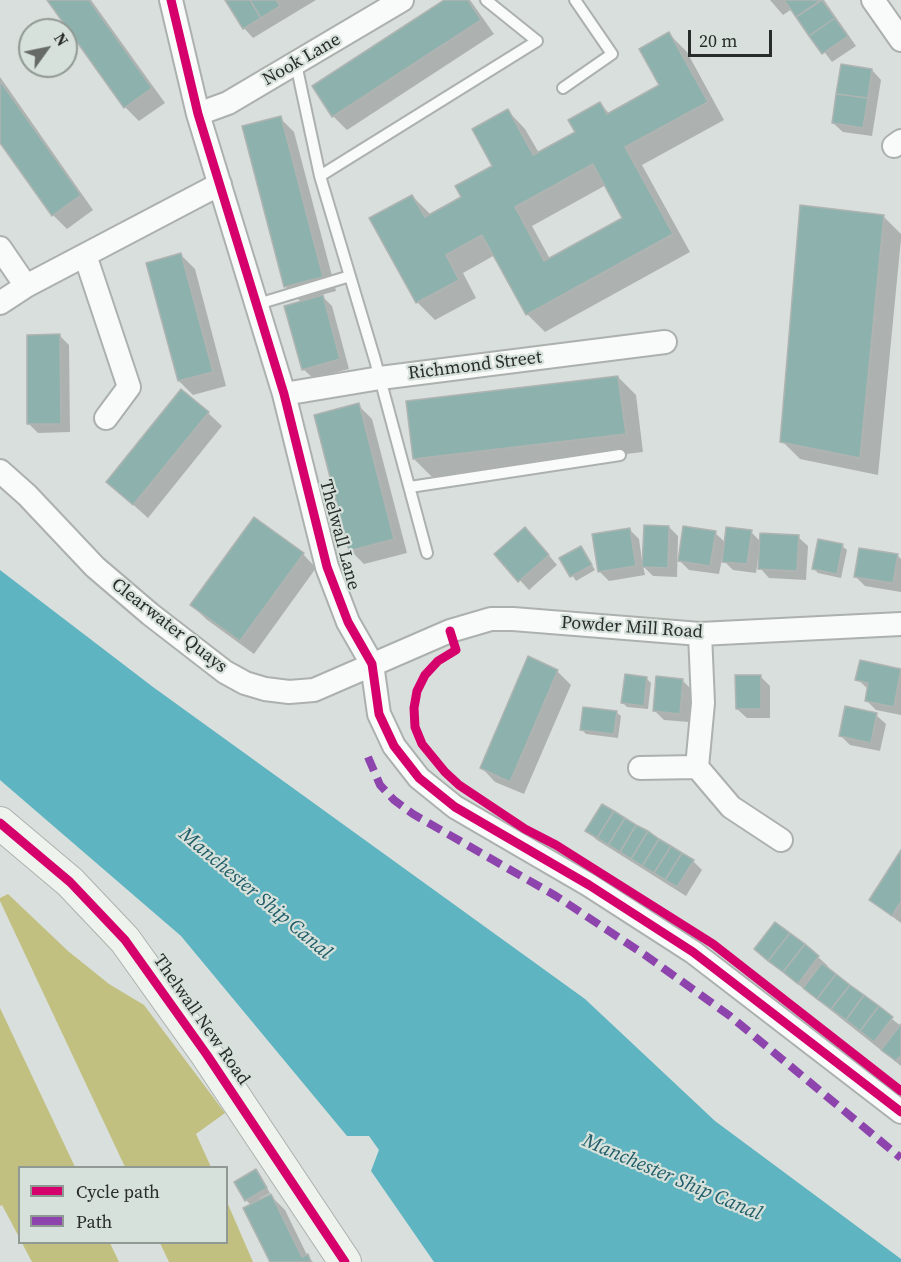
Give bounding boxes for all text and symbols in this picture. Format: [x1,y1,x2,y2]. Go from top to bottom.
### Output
north arrow [18,18,78,78]
scale bar [691,18,775,56]
text: N [49,28,74,50]
text: 20 m [699,28,737,53]
street label: Nook Lane [259,29,345,91]
street label: Richmond Street [407,347,543,385]
street label: Thelwall Lane [314,477,364,593]
street label: Clearwater Quays [107,574,231,678]
street label: Powder Mill Road [560,612,704,644]
water label: Manchester Ship Canal [174,823,336,965]
street label: Thelwall New Road [148,951,254,1089]
water label: Manchester Ship Canal [579,1129,765,1227]
legend [18,1166,228,1244]
text: Cycle path [76,1179,160,1204]
text: Path [76,1209,112,1234]

